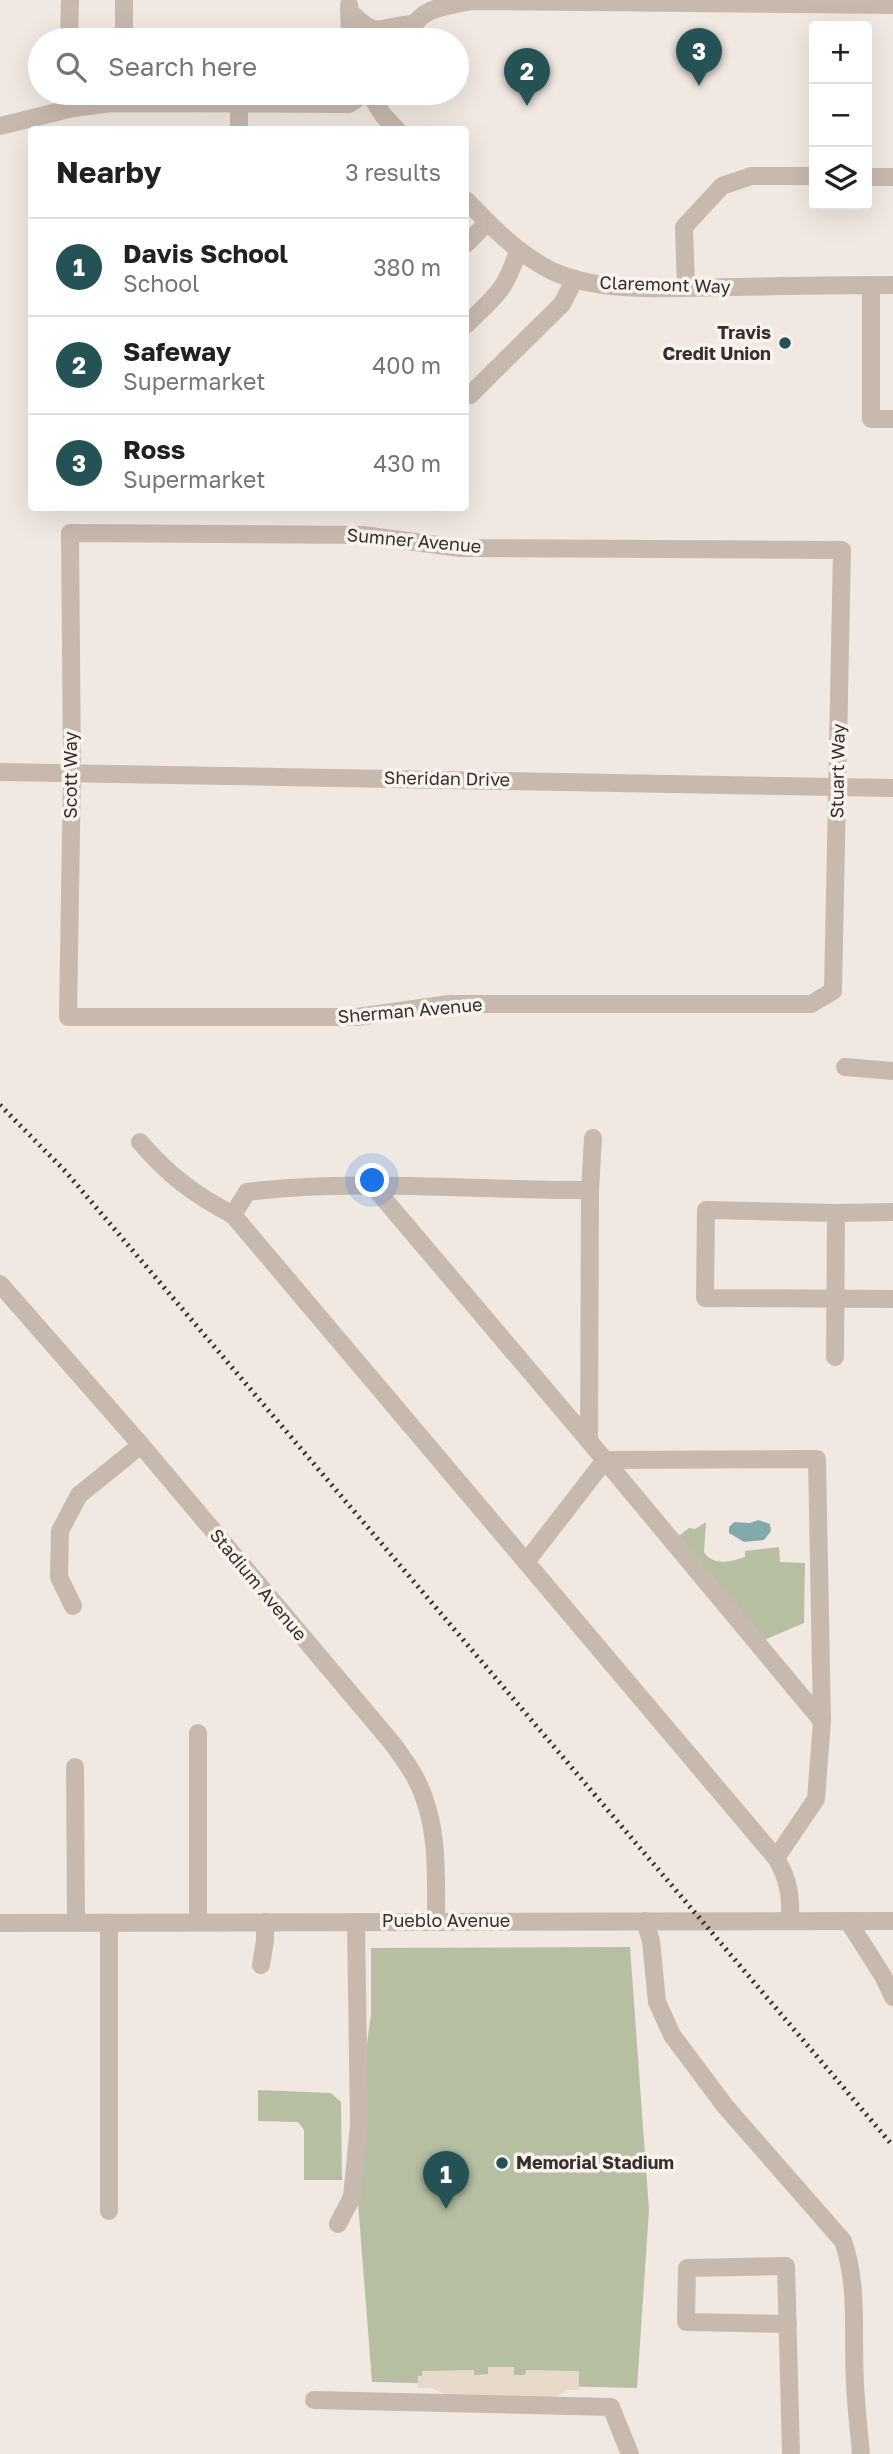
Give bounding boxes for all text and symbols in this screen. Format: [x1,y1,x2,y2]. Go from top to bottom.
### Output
map controls [809,21,872,210]
button: + [809,21,872,84]
search box [28,28,469,105]
pin: 3 [676,28,722,86]
icon: search [52,48,90,86]
pin: 2 [504,48,550,106]
text: Search here [108,51,257,82]
button: − [809,84,872,147]
button: layers [809,147,872,210]
text: Nearby [56,154,161,190]
text: 3 results [345,158,441,186]
text: Davis School [123,238,288,269]
text: 1 [73,253,85,281]
text: 380 m [373,253,441,281]
text: School [123,269,199,297]
street label: Claremont Way [599,271,731,297]
place label: Travis Credit Union [662,321,771,364]
marker: Travis Credit Union [777,335,793,351]
text: Safeway [123,336,231,367]
text: 2 [72,351,86,379]
text: 400 m [372,351,441,379]
text: Supermarket [123,367,266,395]
text: Ross [123,434,185,465]
text: 3 [72,449,86,477]
text: 430 m [373,449,441,477]
text: Supermarket [123,465,266,493]
street label: Sumner Avenue [346,523,482,557]
street label: Stuart Way [825,723,849,819]
street label: Scott Way [59,731,81,819]
street label: Sheridan Drive [384,766,510,790]
street label: Sherman Avenue [337,993,483,1027]
your location [355,1163,389,1197]
street label: Stadium Avenue [206,1524,312,1645]
street label: Pueblo Avenue [382,1909,510,1931]
pin: 1 [423,2151,469,2209]
place label: Memorial Stadium [516,2151,674,2173]
marker: Memorial Stadium [494,2155,510,2171]

